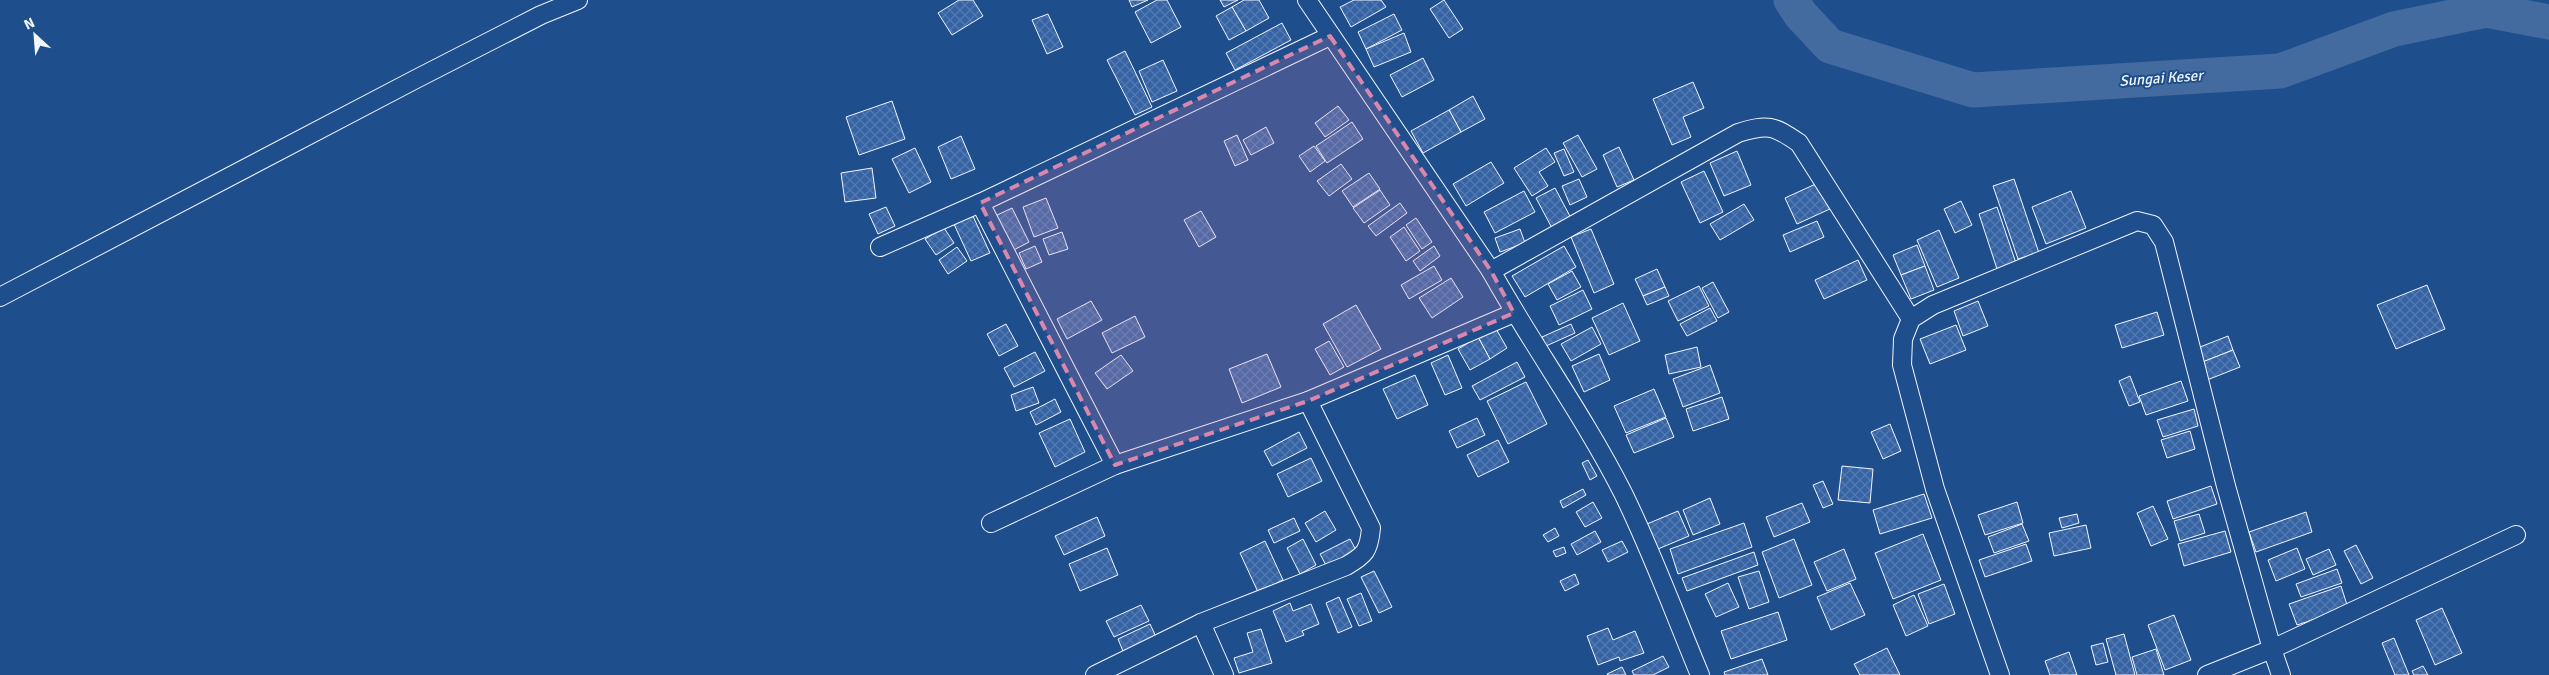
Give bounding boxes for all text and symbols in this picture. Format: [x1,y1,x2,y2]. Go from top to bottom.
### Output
north arrow [10,10,60,60]
text: N [21,14,38,34]
water label: Sungai Keser [2119,66,2206,90]

